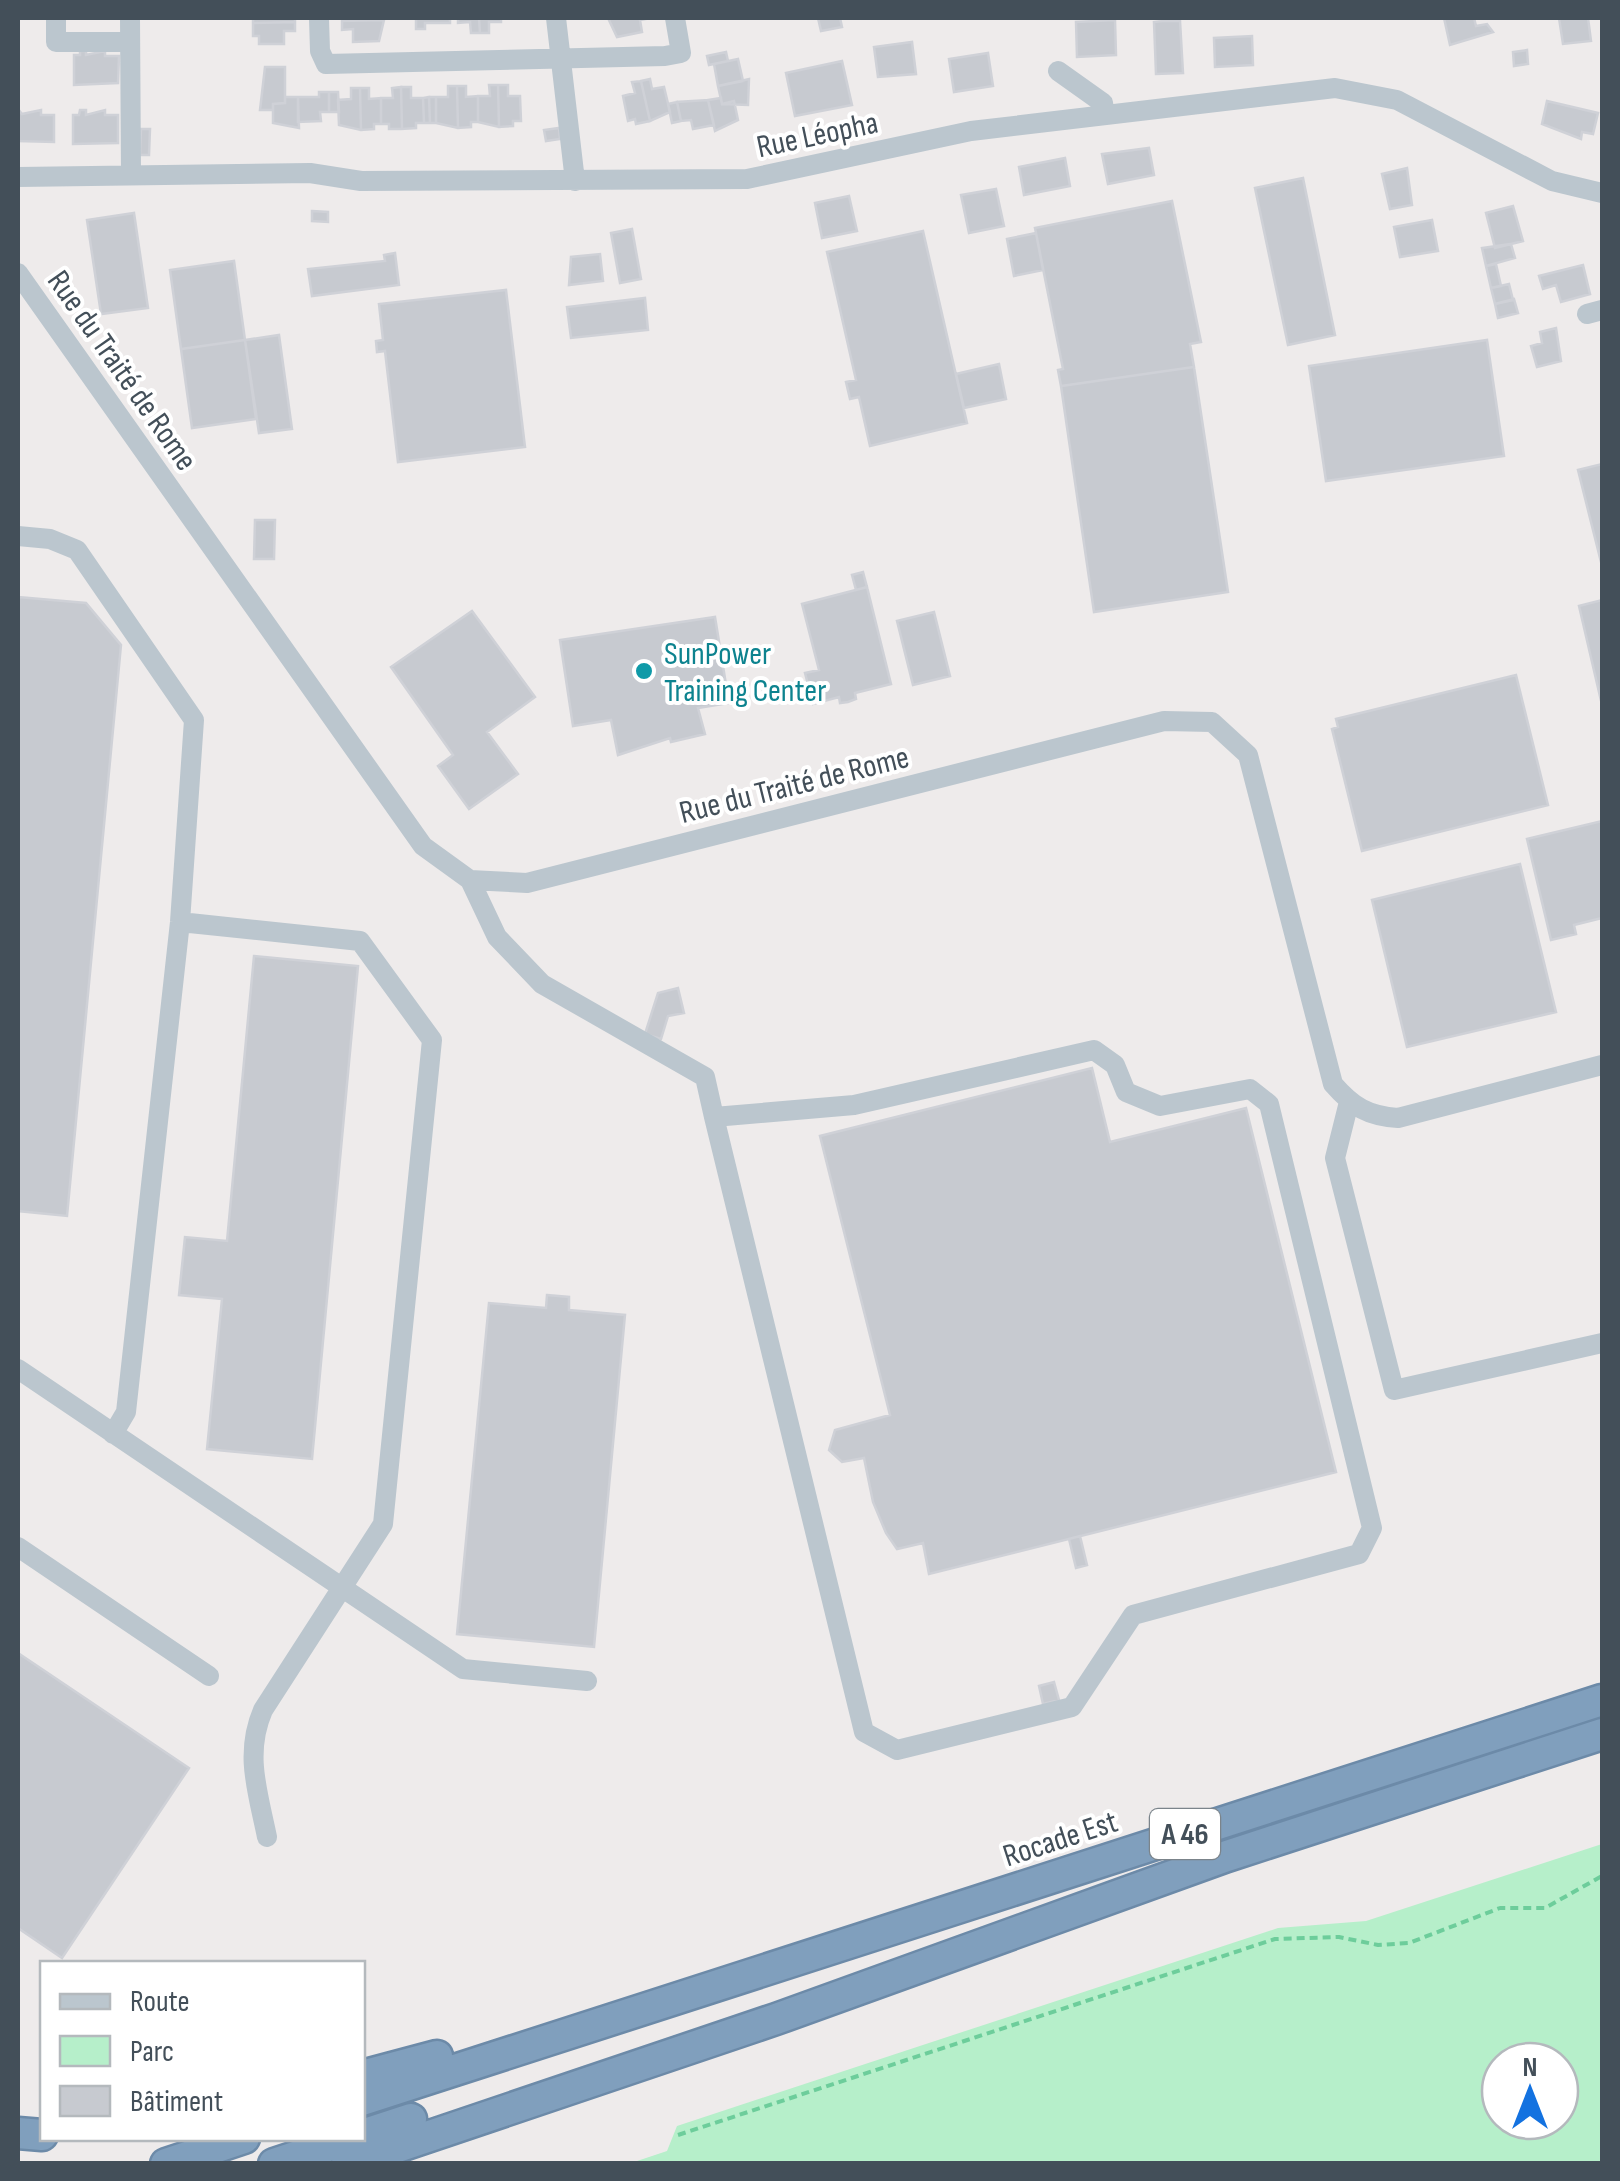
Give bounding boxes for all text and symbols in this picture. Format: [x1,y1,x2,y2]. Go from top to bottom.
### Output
street label: Rue Léopha [753,104,882,167]
street label: Rue du Traité de Rome [38,263,205,478]
place label: SunPower Training Center [664,635,826,711]
marker: SunPower Training Center [633,660,655,682]
street label: Rue du Traité de Rome [675,738,913,833]
street label: Rocade Est [998,1803,1123,1876]
road number: A 46 [1150,1809,1220,1859]
legend [40,1961,365,2141]
text: Route [130,1984,189,2020]
text: Parc [130,2034,174,2070]
north arrow [1480,2041,1580,2141]
text: N [1523,2051,1537,2084]
text: Bâtiment [130,2084,223,2120]

